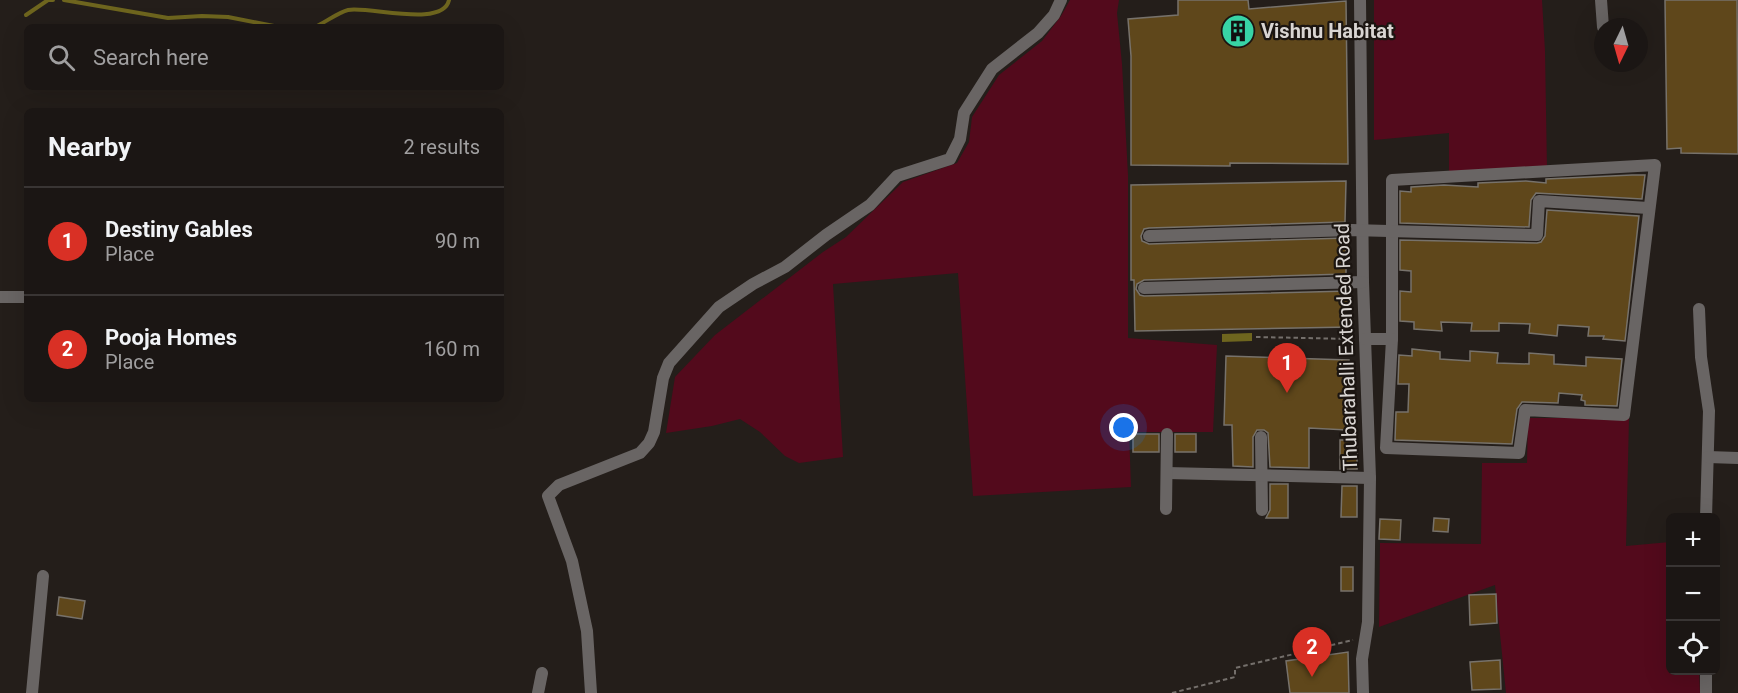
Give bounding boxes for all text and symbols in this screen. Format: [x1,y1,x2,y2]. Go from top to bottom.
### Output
building icon: Vishnu Habitat [1220,13,1256,49]
north arrow [1594,18,1648,72]
place label: Vishnu Habitat [1261,19,1394,43]
search box [24,24,504,90]
icon: search [45,41,78,74]
text: Search here [93,45,209,70]
text: Nearby [48,132,131,162]
text: 2 results [404,135,480,159]
text: Destiny Gables [105,217,253,242]
street label: Thubarahalli Extended Road [1330,223,1362,471]
text: 1 [62,229,73,253]
text: 90 m [435,229,480,253]
text: Place [105,242,154,266]
text: Pooja Homes [105,325,237,350]
text: 2 [62,337,73,361]
text: 160 m [424,337,480,361]
pin: 1 [1268,344,1306,393]
text: Place [105,350,154,374]
your location [1109,413,1138,442]
map controls [1666,513,1720,675]
button: + [1666,513,1720,567]
button: − [1666,567,1720,621]
button: locate [1666,621,1720,675]
pin: 2 [1292,628,1332,677]

